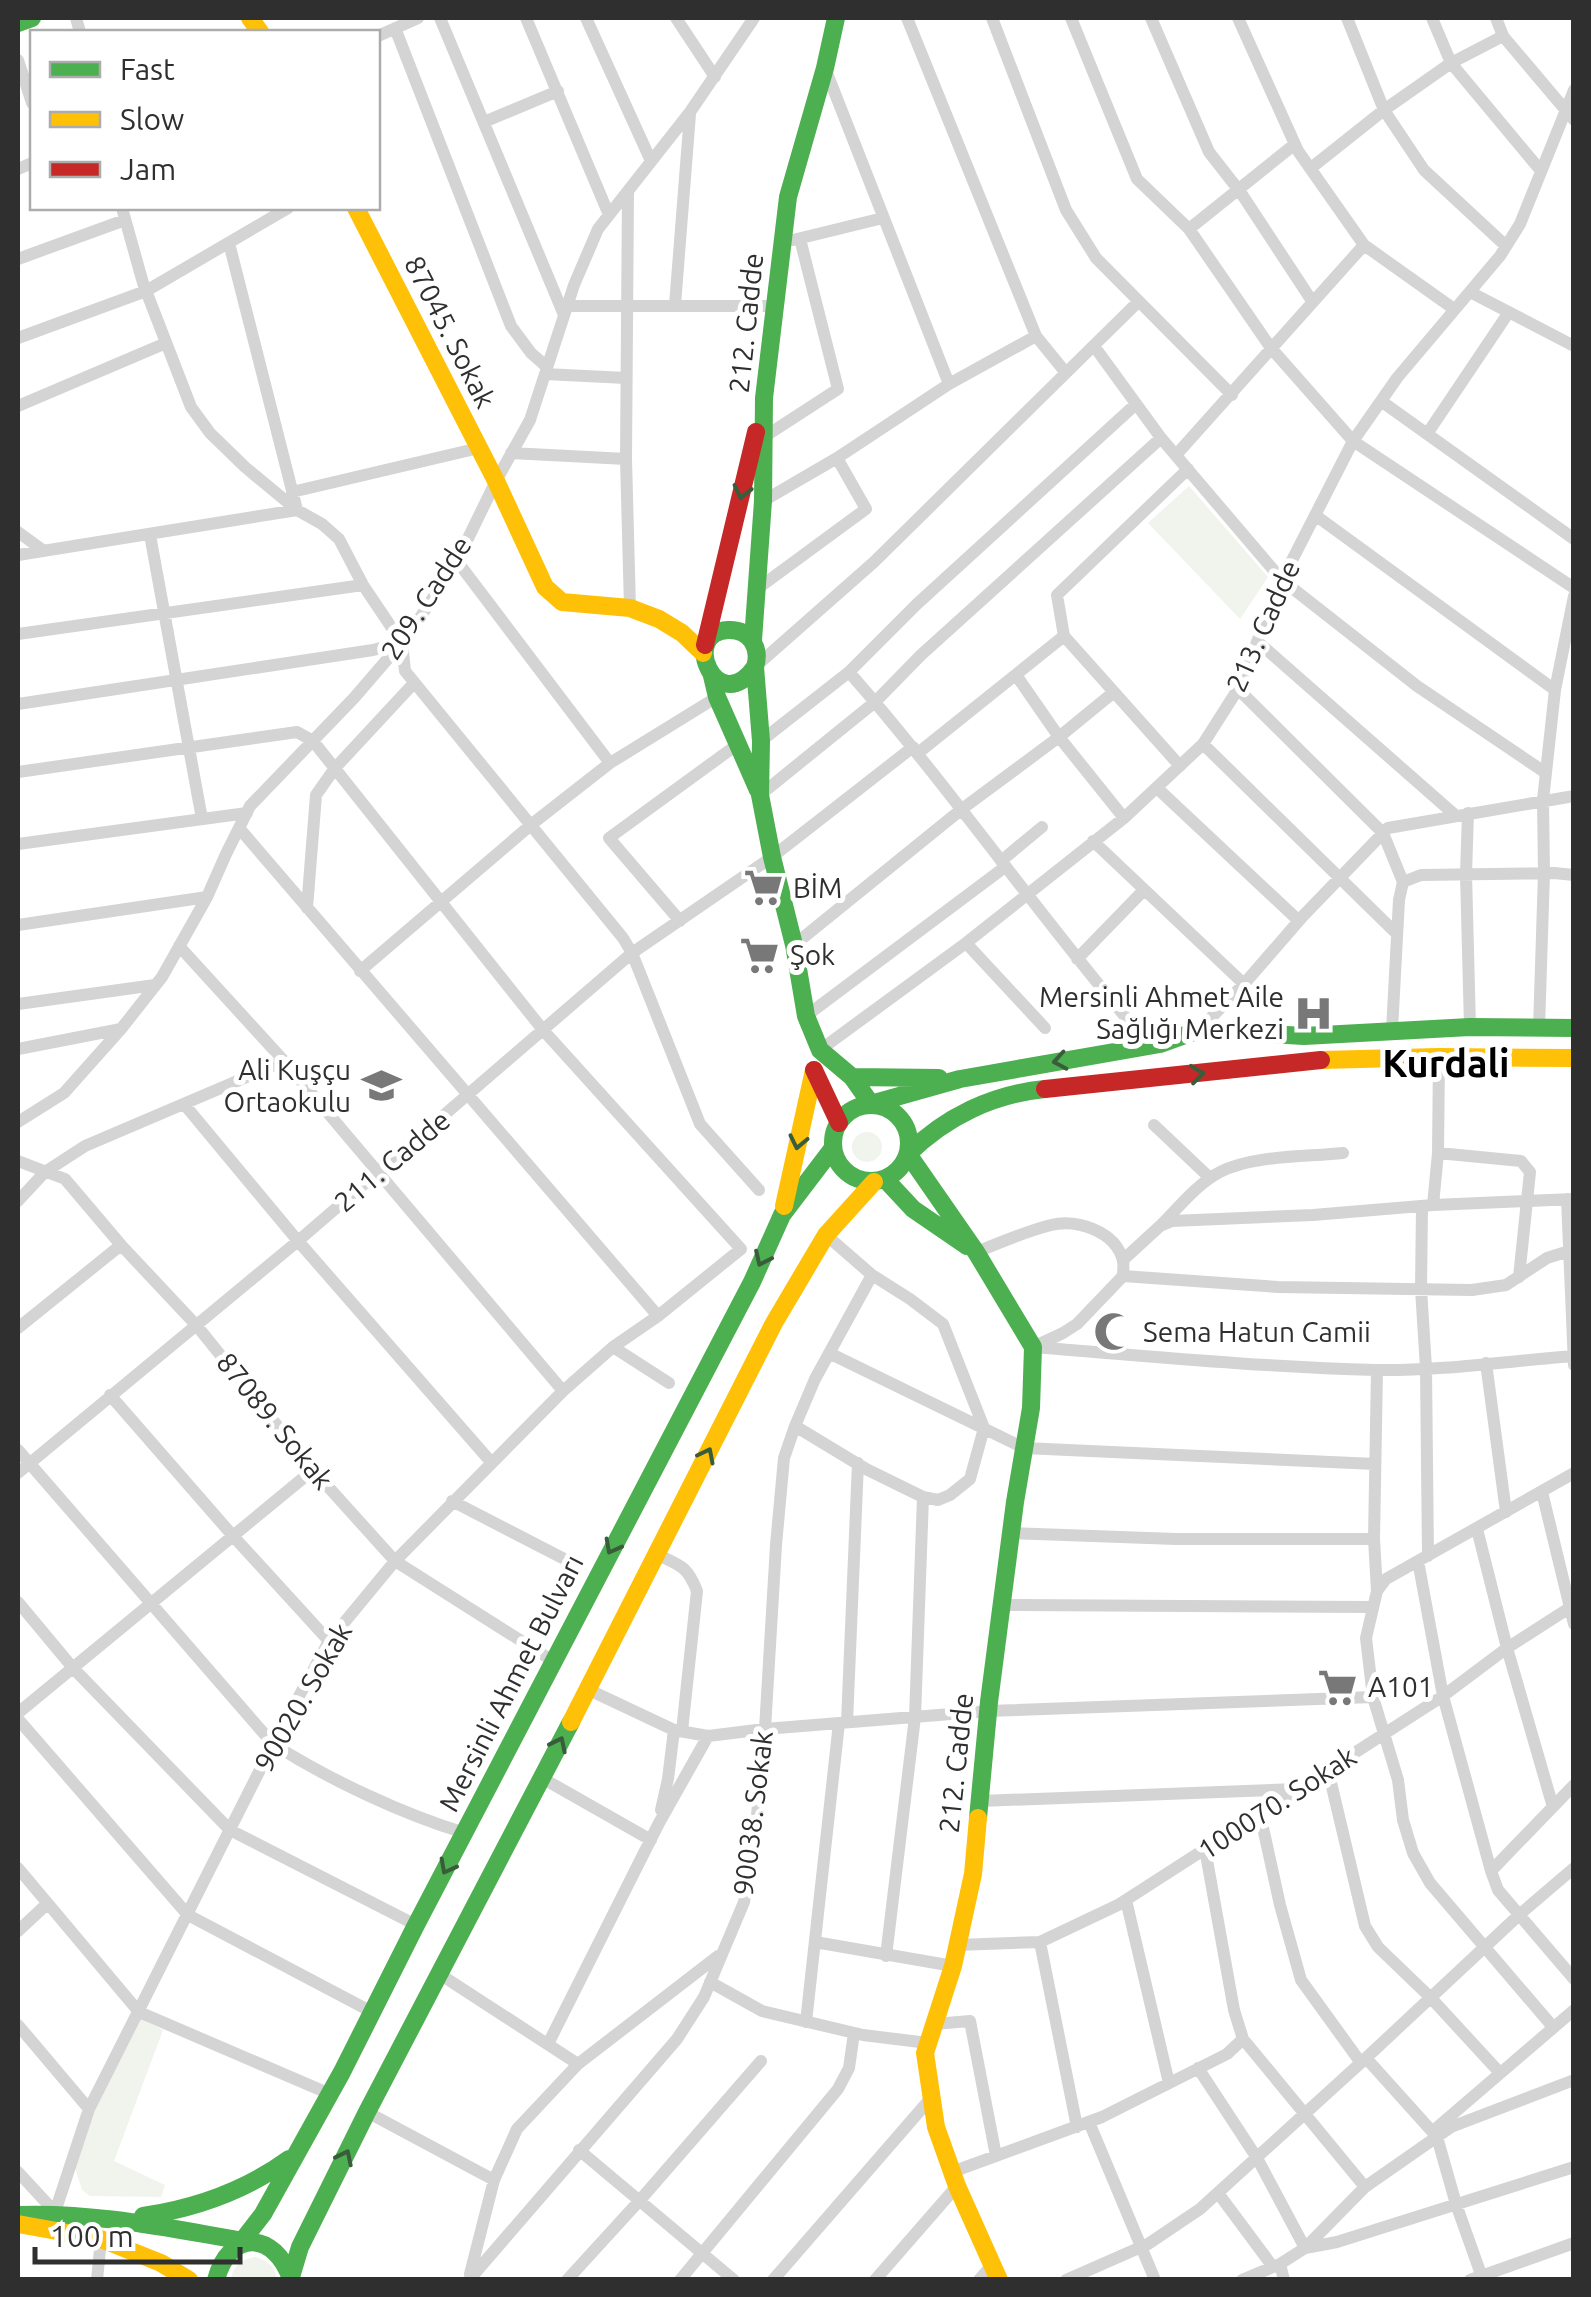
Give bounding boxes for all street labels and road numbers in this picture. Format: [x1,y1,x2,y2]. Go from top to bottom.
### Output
street label: 87045. Sokak [399,251,502,413]
street label: 212. Cadde [723,251,768,394]
street label: 209. Cadde [374,530,477,665]
street label: 213. Cadde [1220,555,1305,696]
street label: 211. Cadde [328,1104,455,1218]
street label: 87089. Sokak [211,1346,340,1495]
street label: Mersinli Ahmet Bulvarı [432,1549,589,1816]
street label: 90020. Sokak [248,1617,357,1776]
street label: 212. Cadde [933,1691,978,1834]
street label: 90038. Sokak [727,1729,778,1897]
street label: 100070. Sokak [1192,1740,1361,1865]

